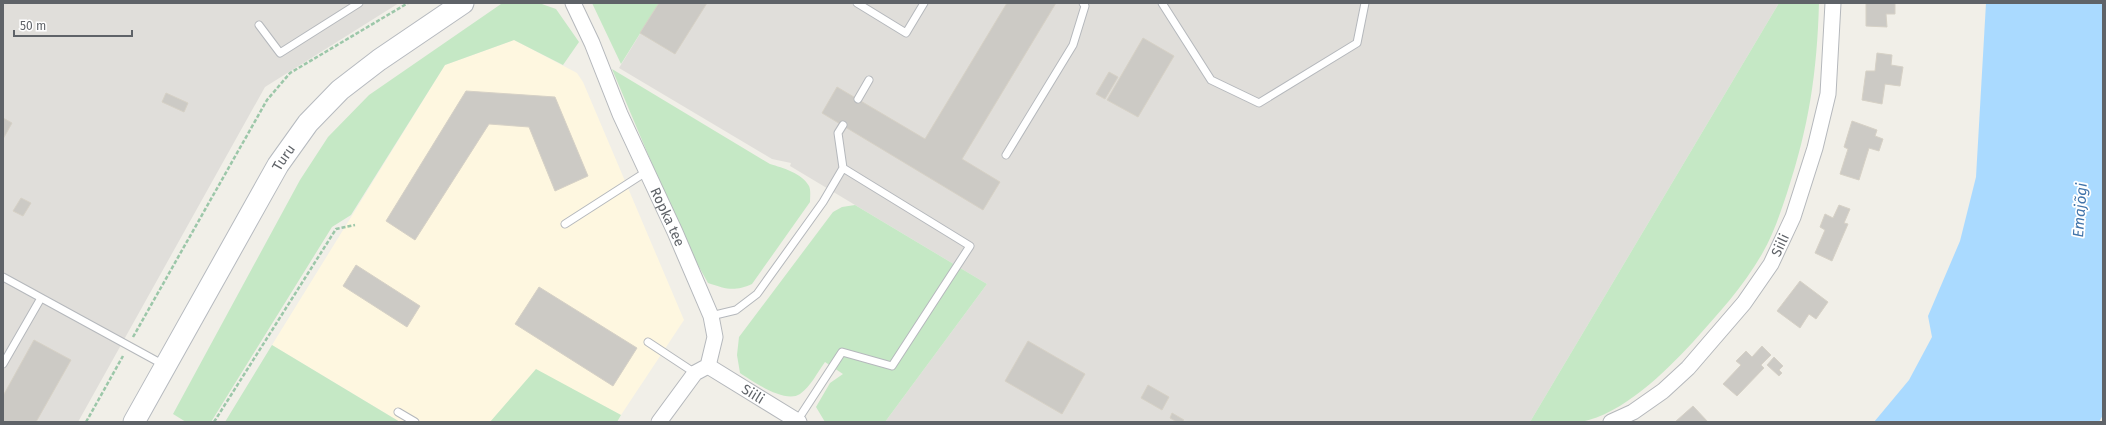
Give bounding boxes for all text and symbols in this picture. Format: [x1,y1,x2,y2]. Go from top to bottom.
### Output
scale bar [14,12,132,38]
text: 50 m [20,19,46,33]
street label: Turu [268,141,299,173]
water label: Emajõgi [2069,182,2091,238]
street label: Ropka tee [647,185,689,249]
street label: Siili [1767,231,1793,259]
street label: Siili [739,380,768,407]

